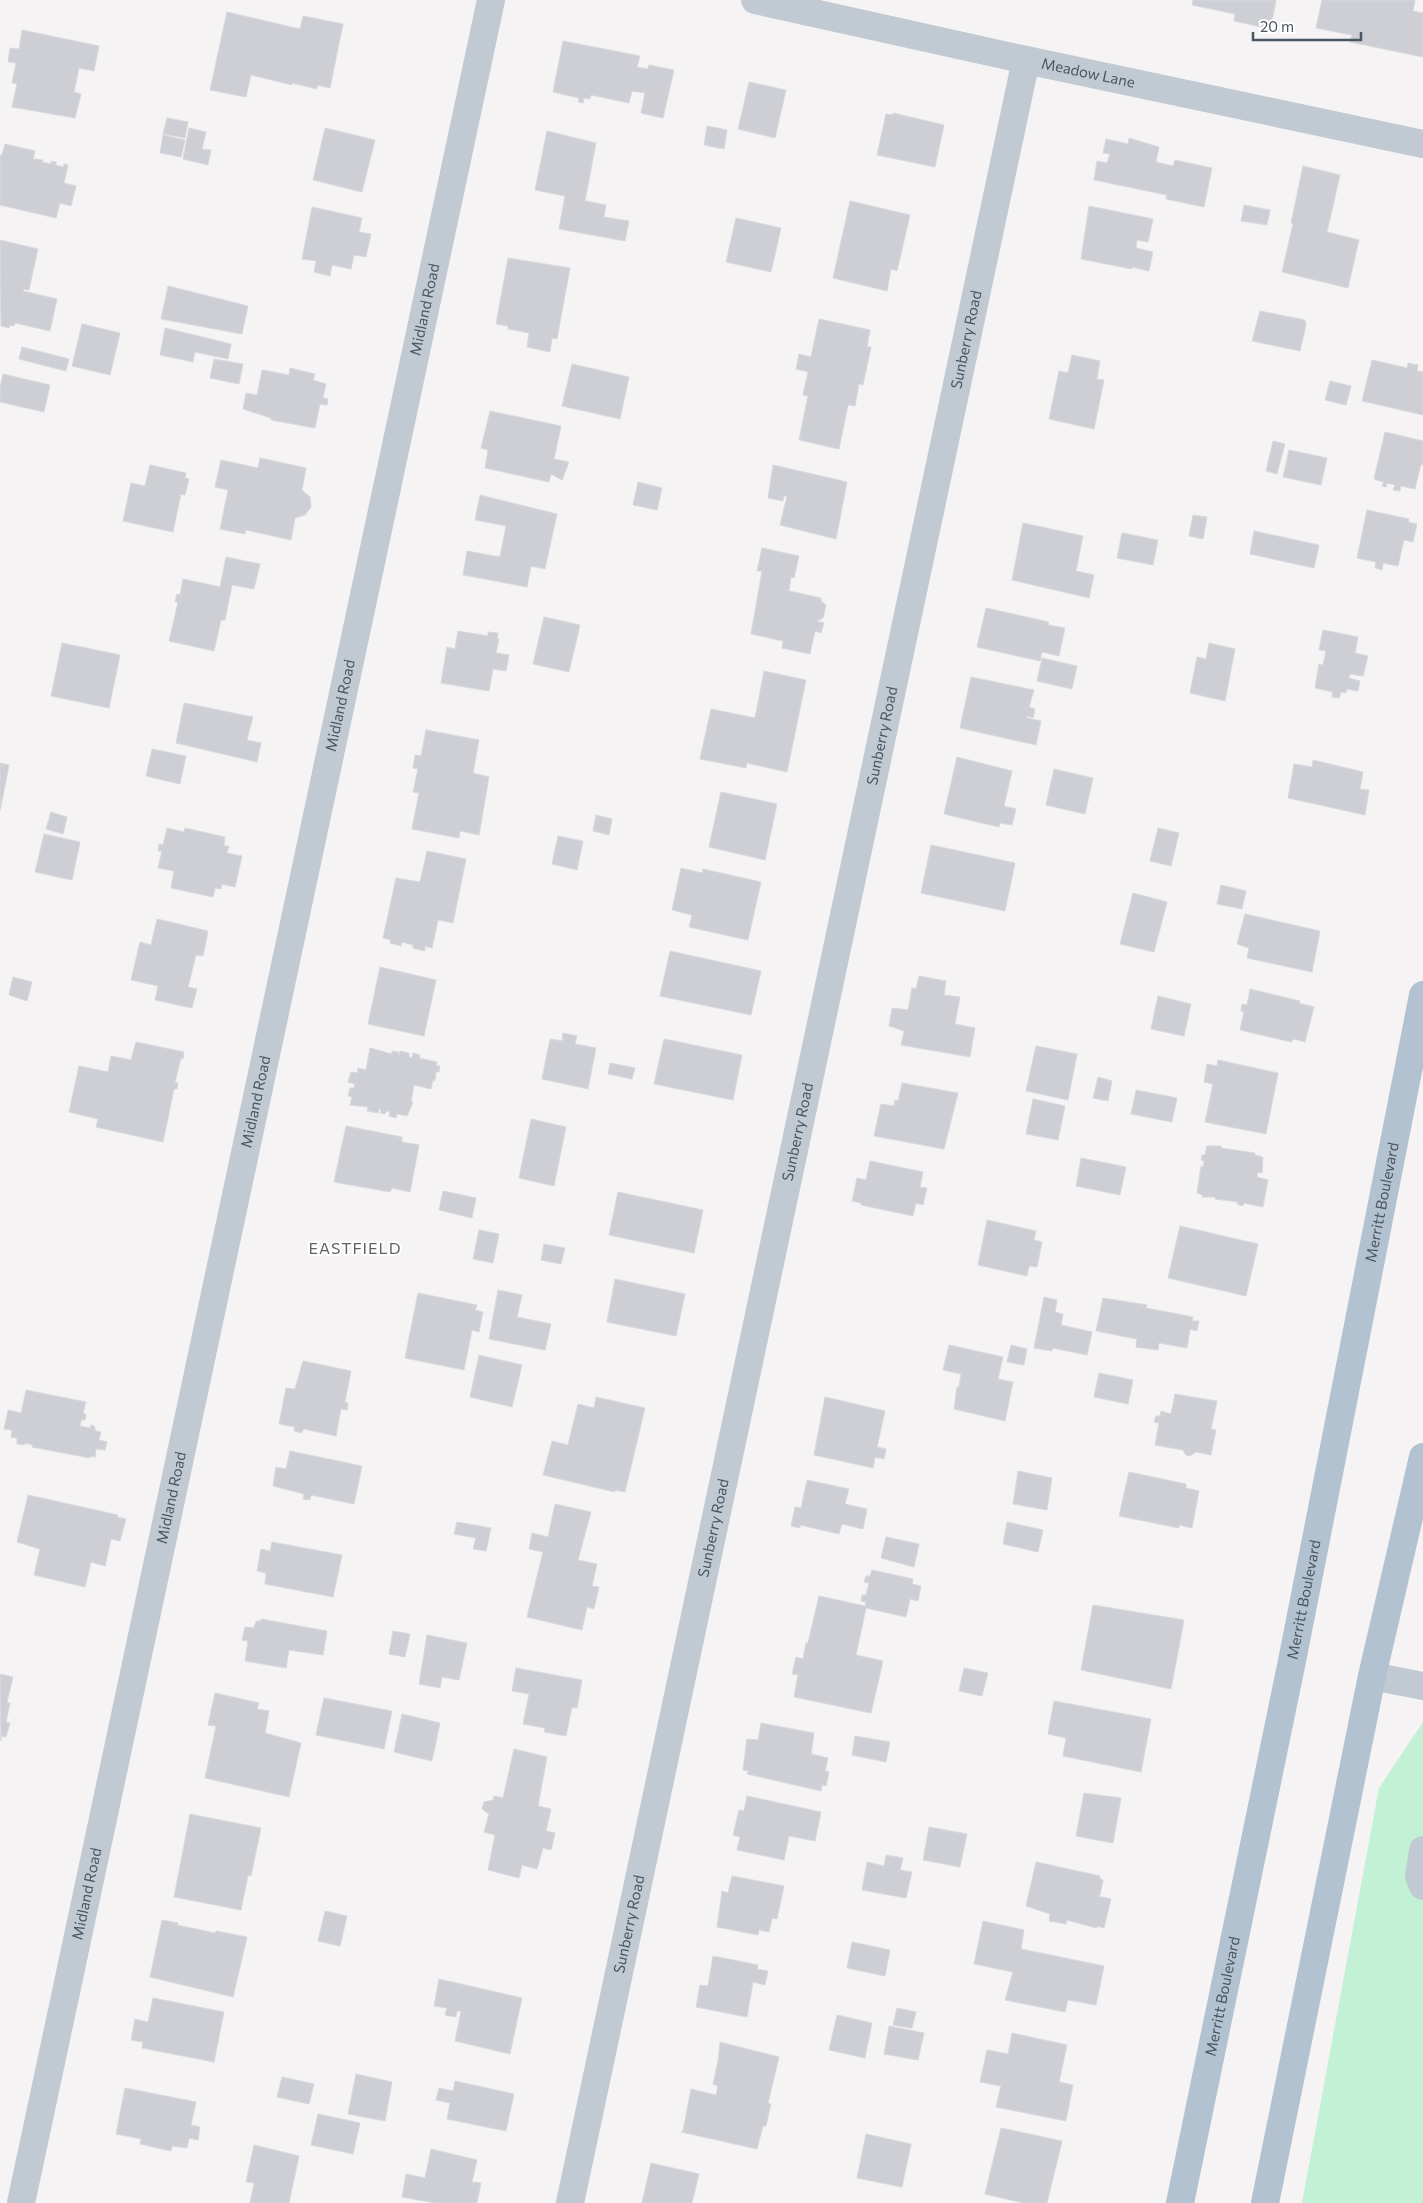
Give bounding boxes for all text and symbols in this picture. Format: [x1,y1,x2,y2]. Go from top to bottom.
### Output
scale bar [1253,10,1360,42]
text: 20 m [1260,17,1294,35]
street label: Meadow Lane [1040,53,1137,91]
street label: Midland Road [405,262,443,357]
street label: Sunberry Road [946,289,985,390]
street label: Midland Road [321,658,358,753]
street label: Sunberry Road [862,685,900,787]
street label: Midland Road [236,1054,274,1149]
street label: Sunberry Road [778,1081,816,1183]
street label: Merritt Boulevard [1361,1141,1402,1263]
district label: EASTFIELD [308,1238,402,1257]
street label: Midland Road [152,1450,189,1545]
street label: Sunberry Road [693,1477,732,1579]
street label: Merritt Boulevard [1283,1538,1324,1661]
street label: Midland Road [67,1846,105,1941]
street label: Sunberry Road [609,1873,648,1975]
street label: Merritt Boulevard [1201,1935,1243,2058]

